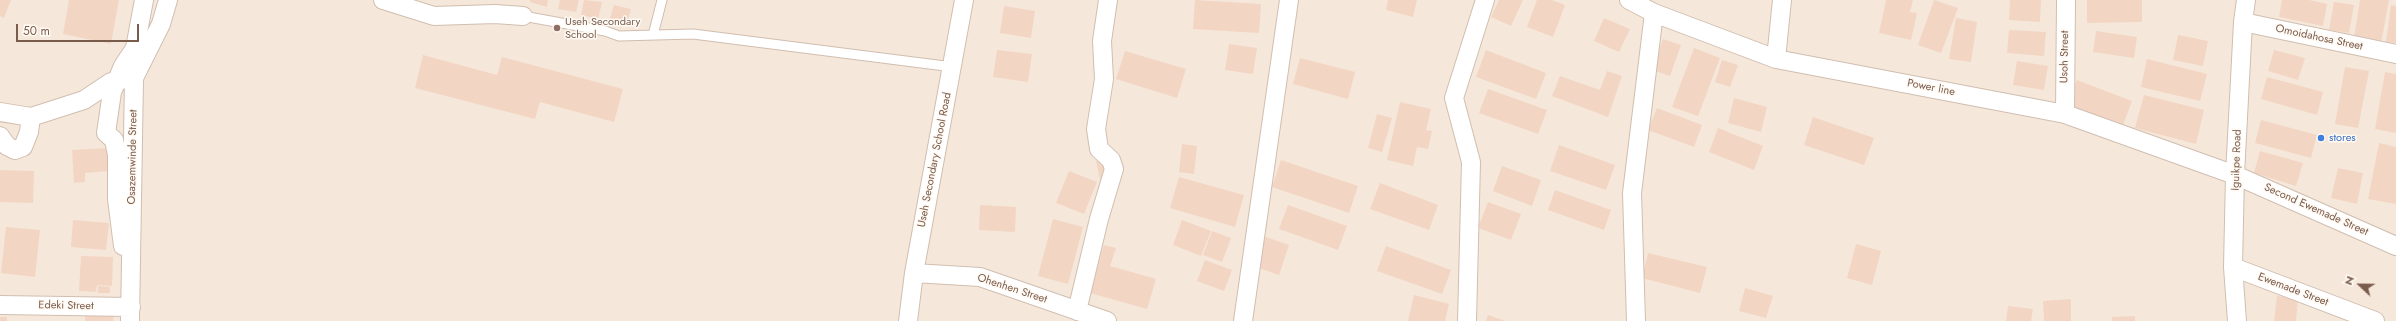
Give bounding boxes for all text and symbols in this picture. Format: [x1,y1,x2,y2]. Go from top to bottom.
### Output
place label: Useh Secondary School [565,15,640,41]
scale bar [18,16,141,42]
text: 50 m [23,22,50,40]
street label: Omoidahosa Street [2274,22,2364,54]
marker: Useh Secondary School [552,23,562,33]
street label: Usoh Street [2058,31,2072,83]
street label: Power line [1906,77,1956,99]
street label: Useh Secondary School Road [915,91,955,229]
street label: Osazemwinde Street [126,109,140,205]
street label: Iguikpe Road [2229,129,2245,191]
place label: stores [2329,131,2356,145]
marker: stores [2316,133,2326,143]
street label: Second Ewemade Street [2262,181,2370,239]
north arrow [2340,265,2380,305]
street label: Ohenhen Street [975,271,1049,307]
street label: Ewemade Street [2256,271,2330,309]
text: N [2340,273,2358,288]
street label: Edeki Street [38,299,94,313]

